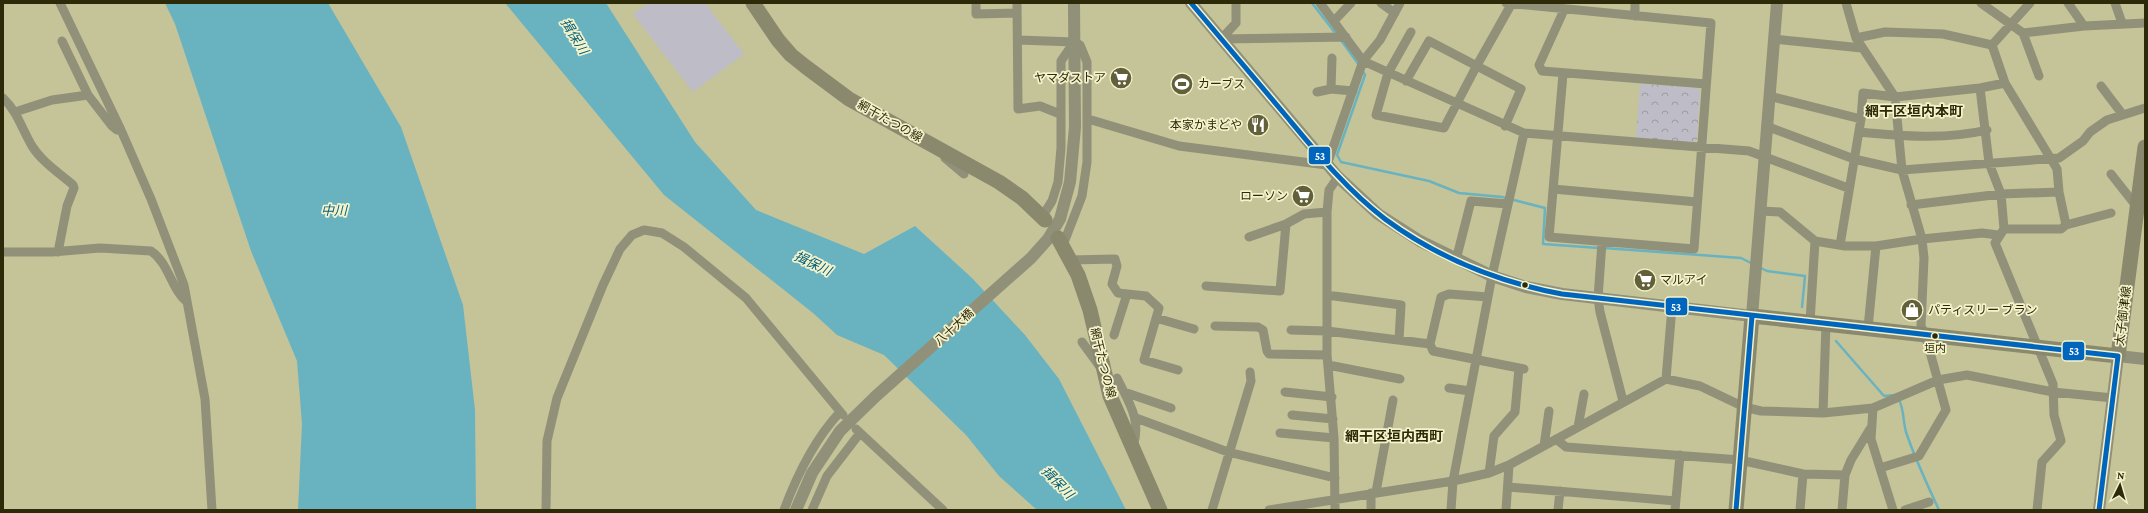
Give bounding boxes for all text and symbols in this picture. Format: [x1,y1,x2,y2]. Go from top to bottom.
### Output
water label: 揖保川 [558,16,592,58]
supermarket icon: ヤマダストア [1108,65,1134,91]
place label: ヤマダストア [1034,71,1106,85]
sports icon: カーブス [1169,71,1195,97]
place label: カーブス [1198,77,1245,91]
street label: 網干たつの線 [855,97,925,145]
district label: 網干区垣内本町 [1865,103,1963,119]
restaurant icon: 本家かまどや [1245,112,1271,138]
place label: 本家かまどや [1170,118,1242,132]
line badge: 53 [1308,146,1331,165]
text: 53 [1315,150,1325,162]
supermarket icon: ローソン [1290,183,1316,209]
place label: ローソン [1240,189,1288,203]
water label: 中川 [321,203,349,218]
water label: 揖保川 [792,248,835,279]
supermarket icon: マルアイ [1632,267,1658,293]
place label: マルアイ [1660,273,1707,287]
unlabelled marker [1520,280,1530,290]
street label: 太子御津線 [2112,285,2134,347]
line badge: 53 [1665,297,1688,316]
shop icon: パティスリー ブラン [1899,297,1925,323]
text: 53 [1671,301,1681,313]
place label: パティスリー ブラン [1928,303,2038,317]
street label: 八十大橋 [931,306,977,348]
street label: 網干たつの線 [1087,326,1119,400]
marker: 垣内 [1930,331,1940,341]
line badge: 53 [2062,341,2085,361]
place label: 垣内 [1924,342,1946,354]
text: 53 [2069,345,2079,357]
district label: 網干区垣内西町 [1345,428,1443,444]
water label: 揖保川 [1039,463,1078,503]
north arrow [2100,465,2140,505]
text: N [2117,469,2126,481]

